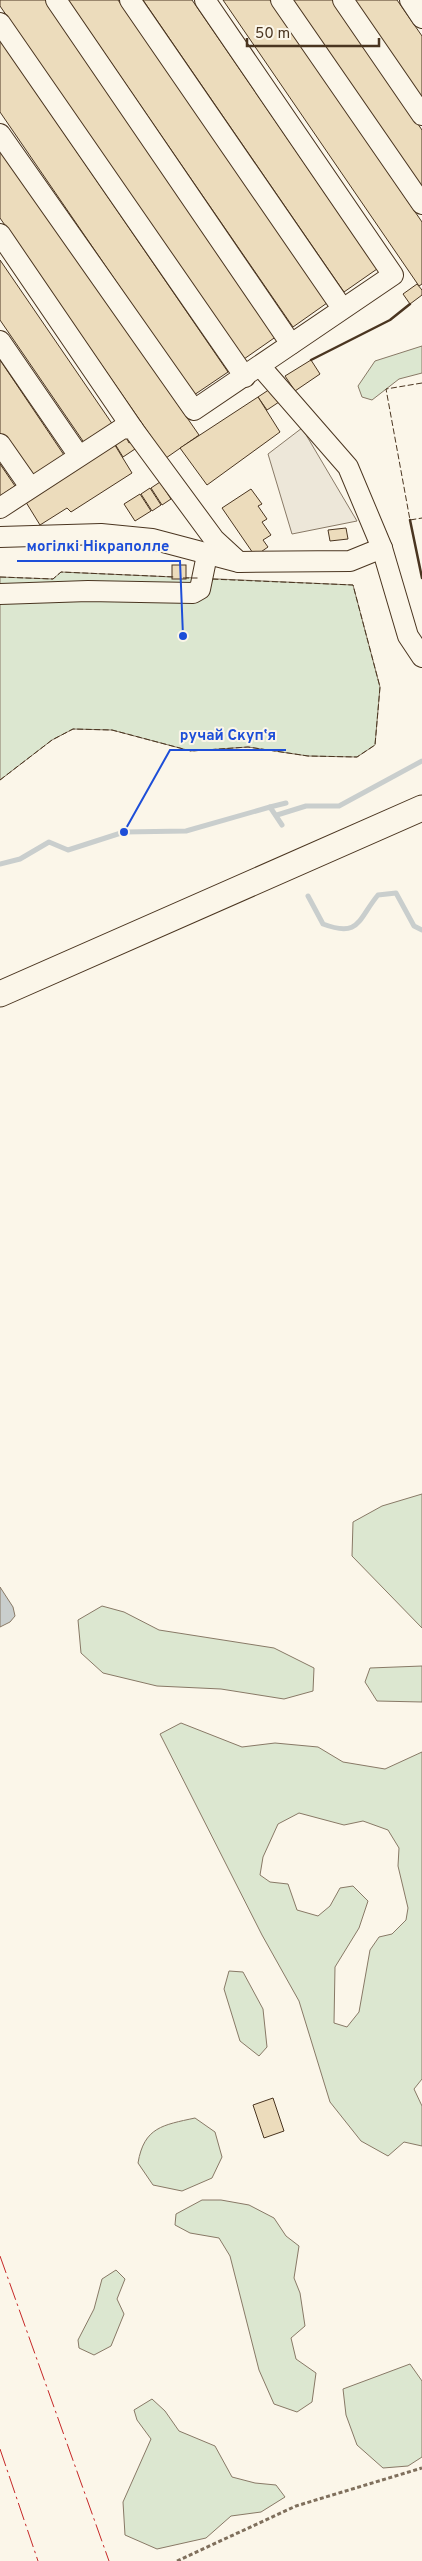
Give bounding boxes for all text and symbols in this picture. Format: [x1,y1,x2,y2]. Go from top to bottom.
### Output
scale bar [247,15,380,47]
text: 50 m [255,25,290,44]
callout: могілкі Нікраполле [17,531,180,561]
text: могілкі Нікраполле [27,538,169,557]
callout: ручай Скупʼя [170,720,286,750]
text: ручай Скупʼя [180,727,276,746]

